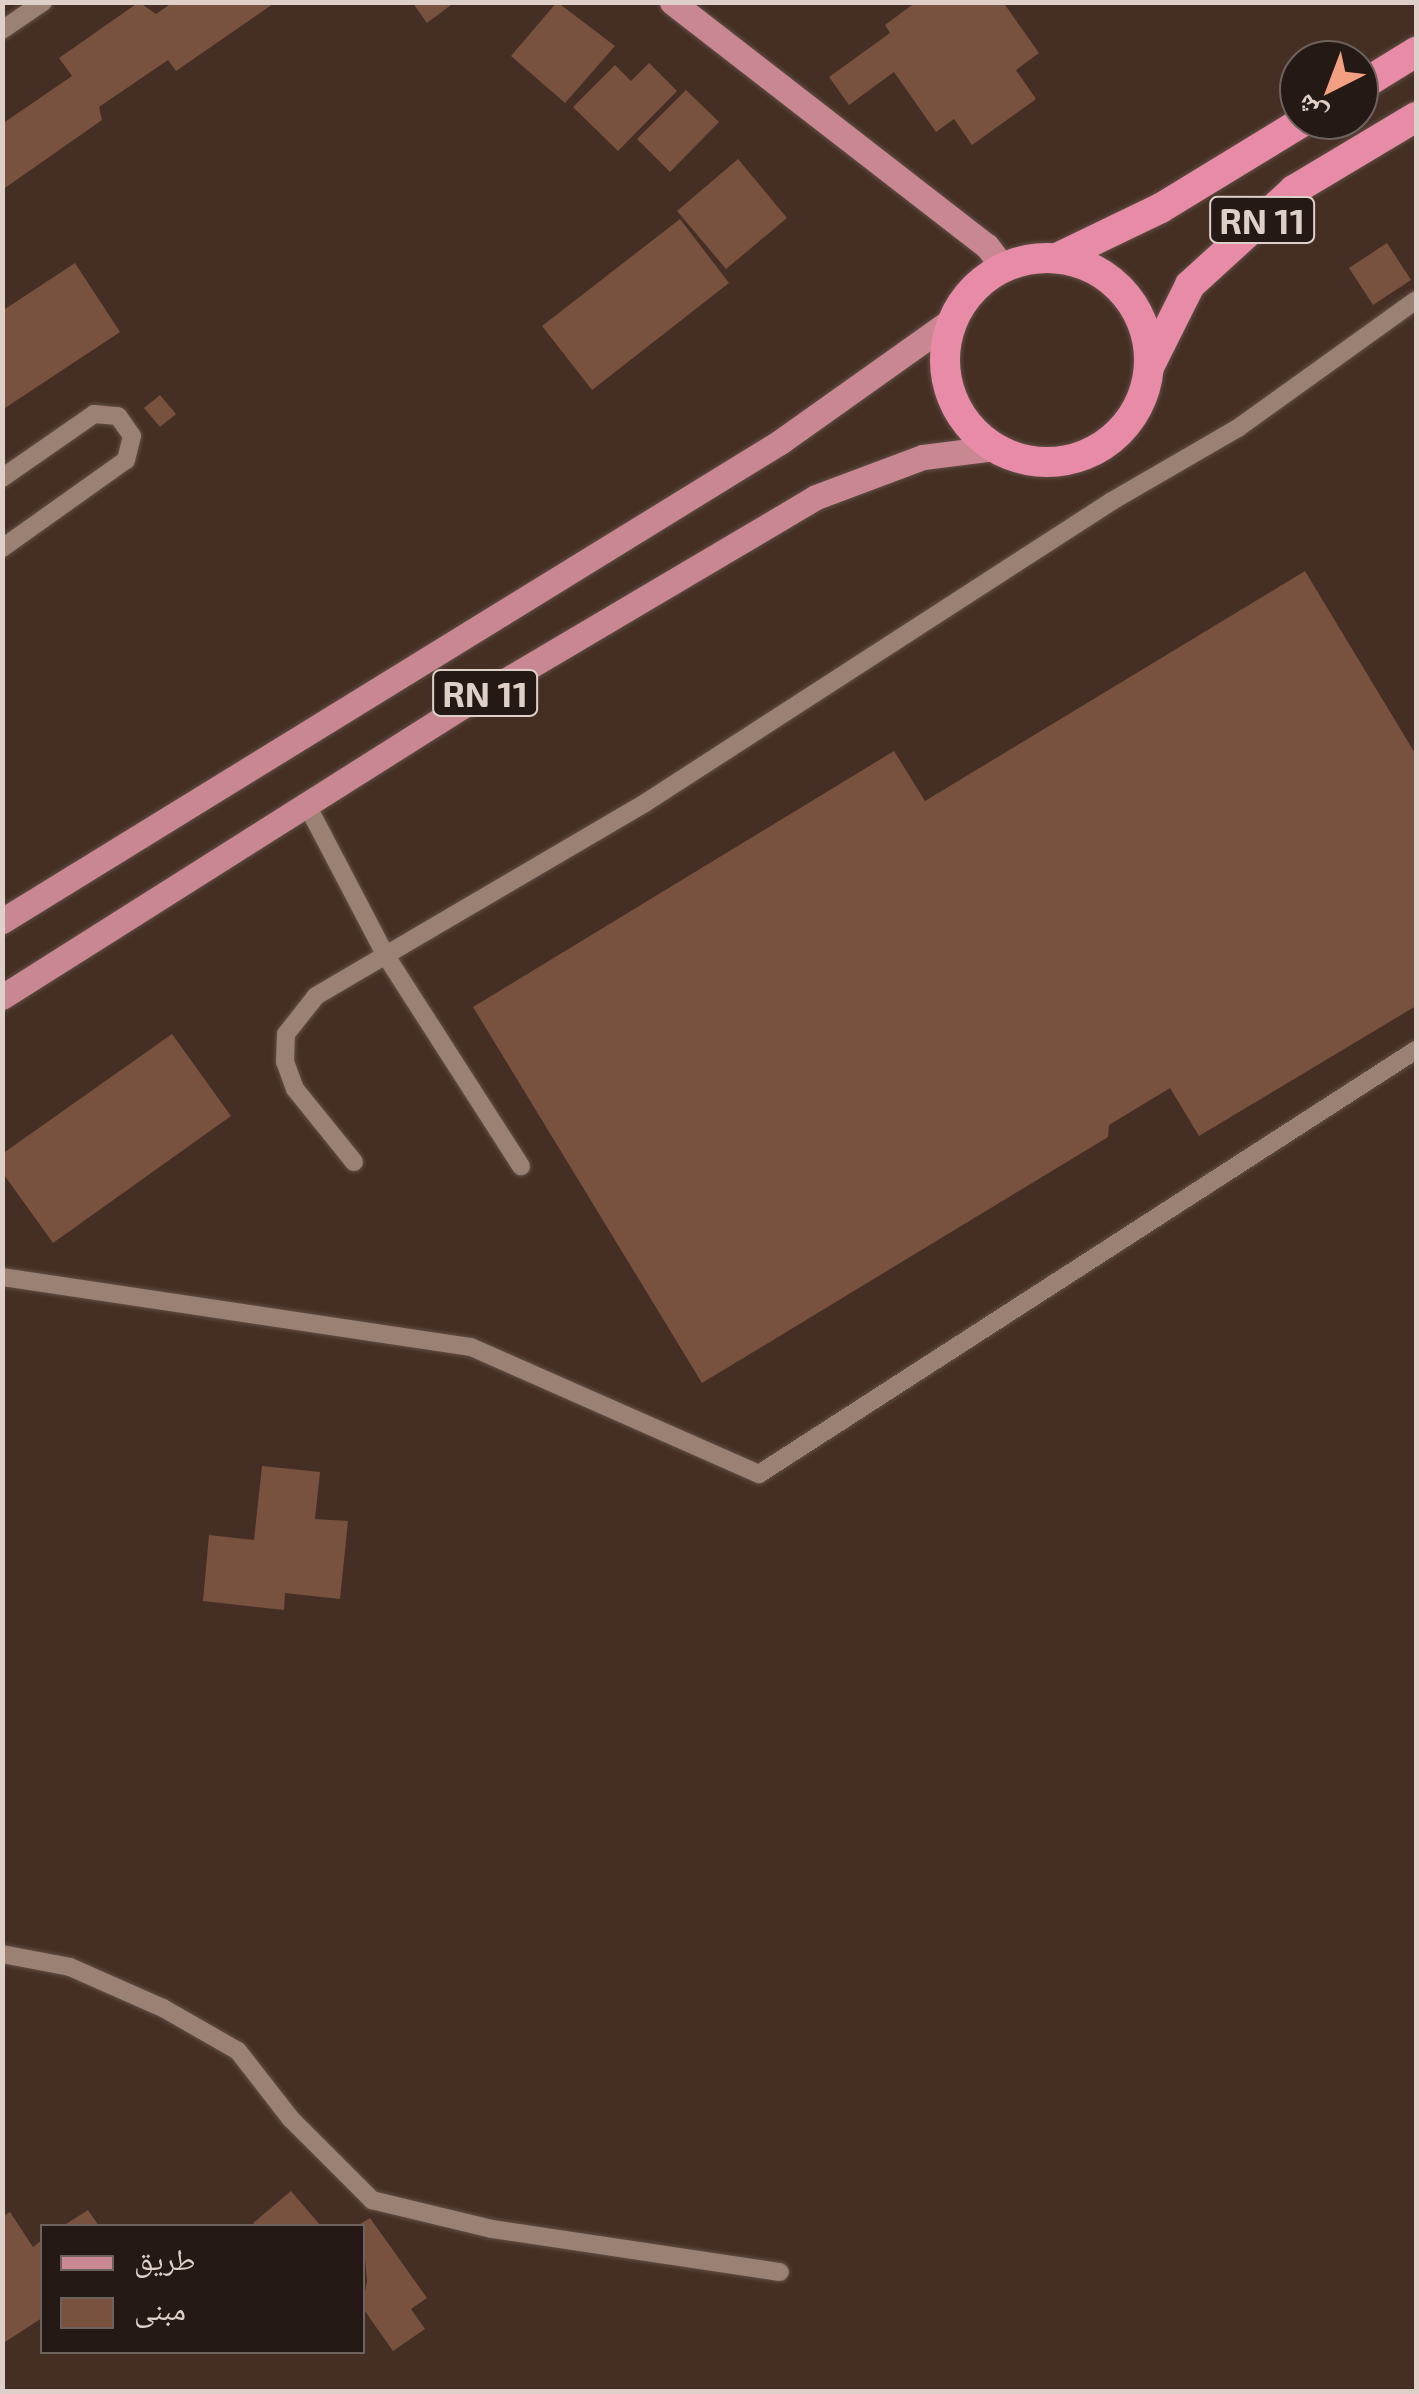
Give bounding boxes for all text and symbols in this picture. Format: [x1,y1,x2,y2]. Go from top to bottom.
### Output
north arrow [1279,40,1379,140]
text: ش [1288,88,1333,133]
road number: RN 11 [1207,190,1317,250]
road number: RN 11 [430,663,540,723]
legend [40,2224,365,2354]
text: طريق [134,2240,195,2276]
text: مبنى [134,2290,186,2326]

